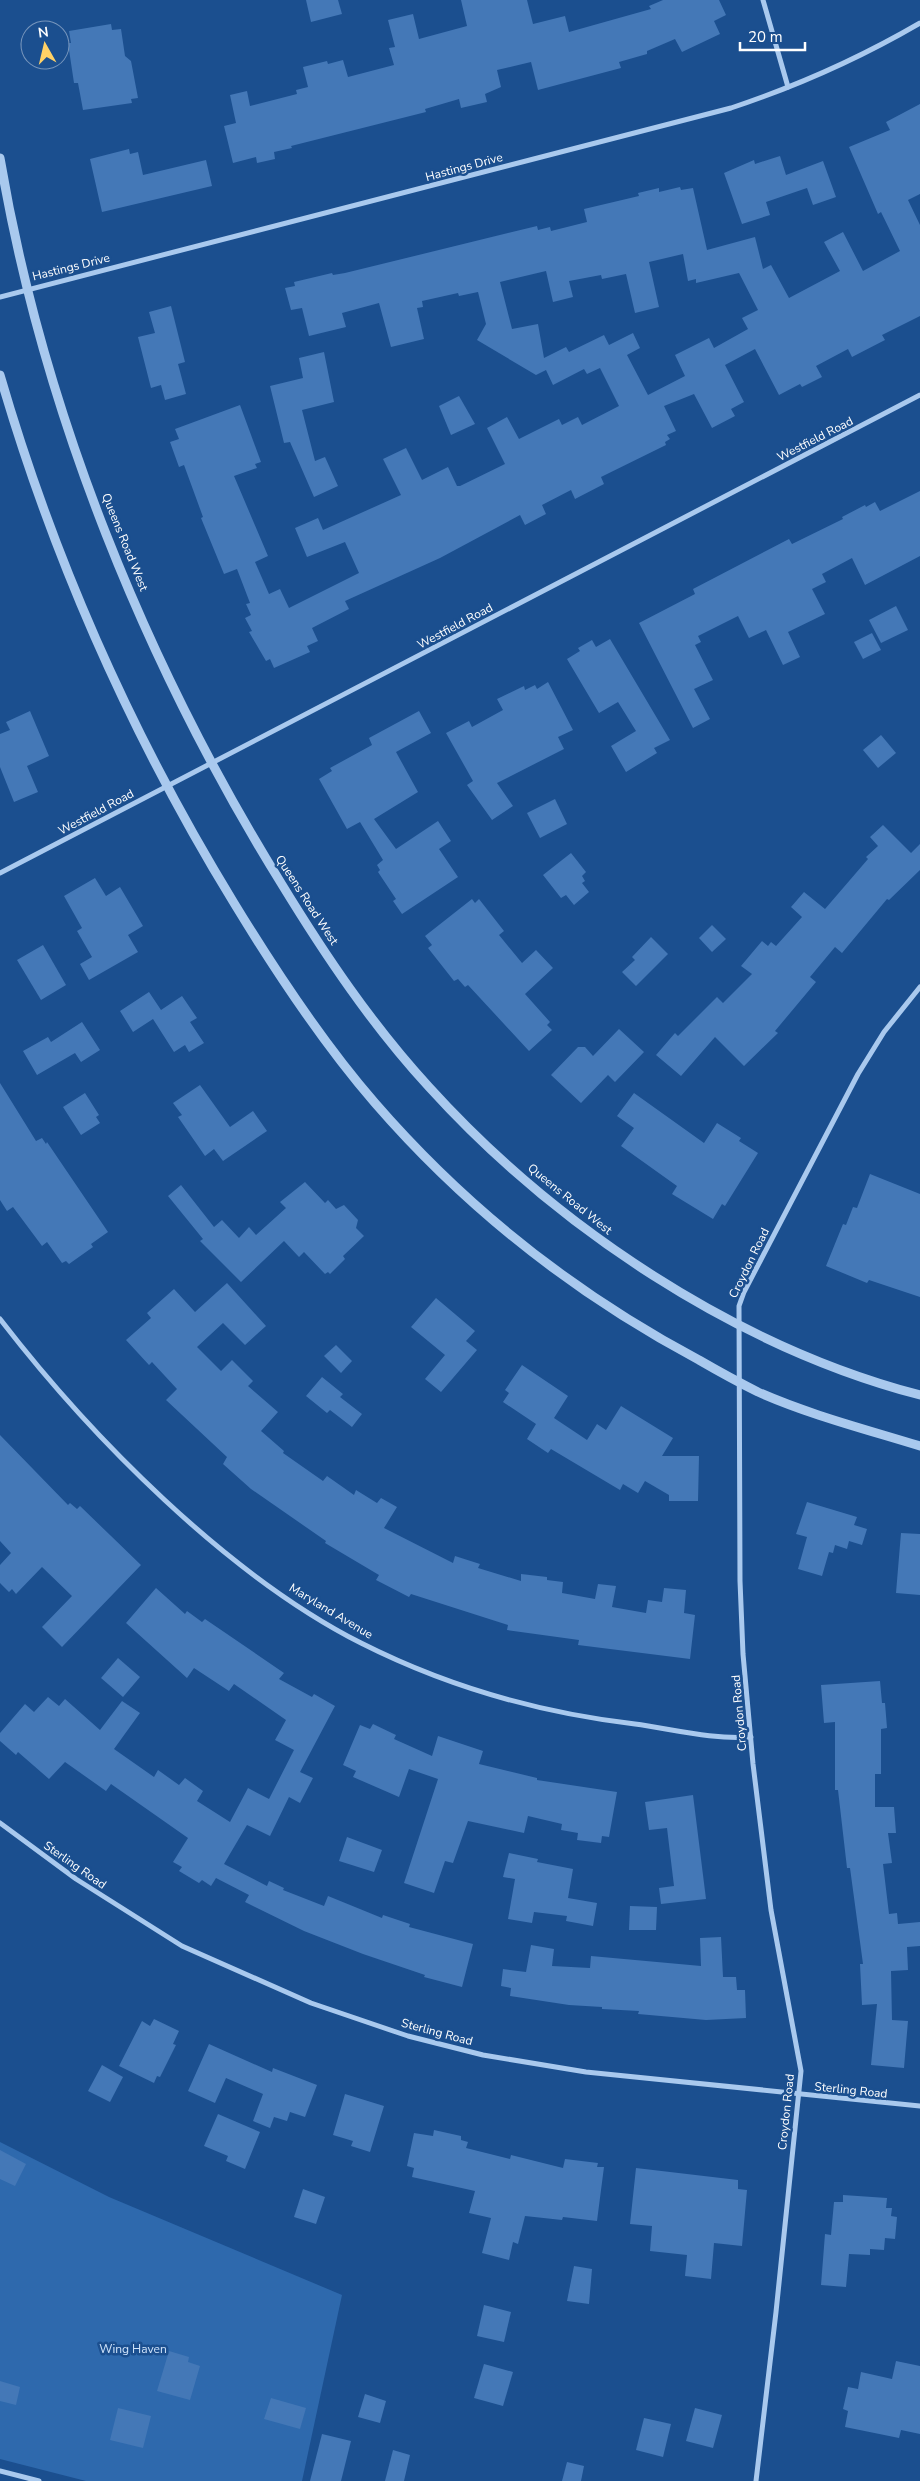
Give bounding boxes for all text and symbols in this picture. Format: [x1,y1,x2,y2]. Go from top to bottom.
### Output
north arrow [20,20,70,70]
scale bar [740,20,805,52]
text: N [37,22,50,43]
text: 20 m [748,27,783,47]
street label: Hastings Drive [424,149,504,185]
street label: Hastings Drive [31,250,111,284]
street label: Westfield Road [774,413,856,465]
street label: Queens Road West [98,491,152,594]
street label: Westfield Road [414,599,496,653]
street label: Westfield Road [55,785,137,839]
street label: Queens Road West [272,852,343,949]
street label: Queens Road West [524,1160,616,1239]
street label: Croydon Road [725,1225,773,1301]
street label: Maryland Avenue [286,1580,376,1642]
street label: Croydon Road [728,1674,750,1752]
street label: Sterling Road [40,1837,110,1893]
street label: Sterling Road [399,2015,475,2049]
street label: Croydon Road [774,2073,798,2151]
street label: Sterling Road [814,2078,888,2102]
park label: Wing Haven [99,2341,167,2357]

